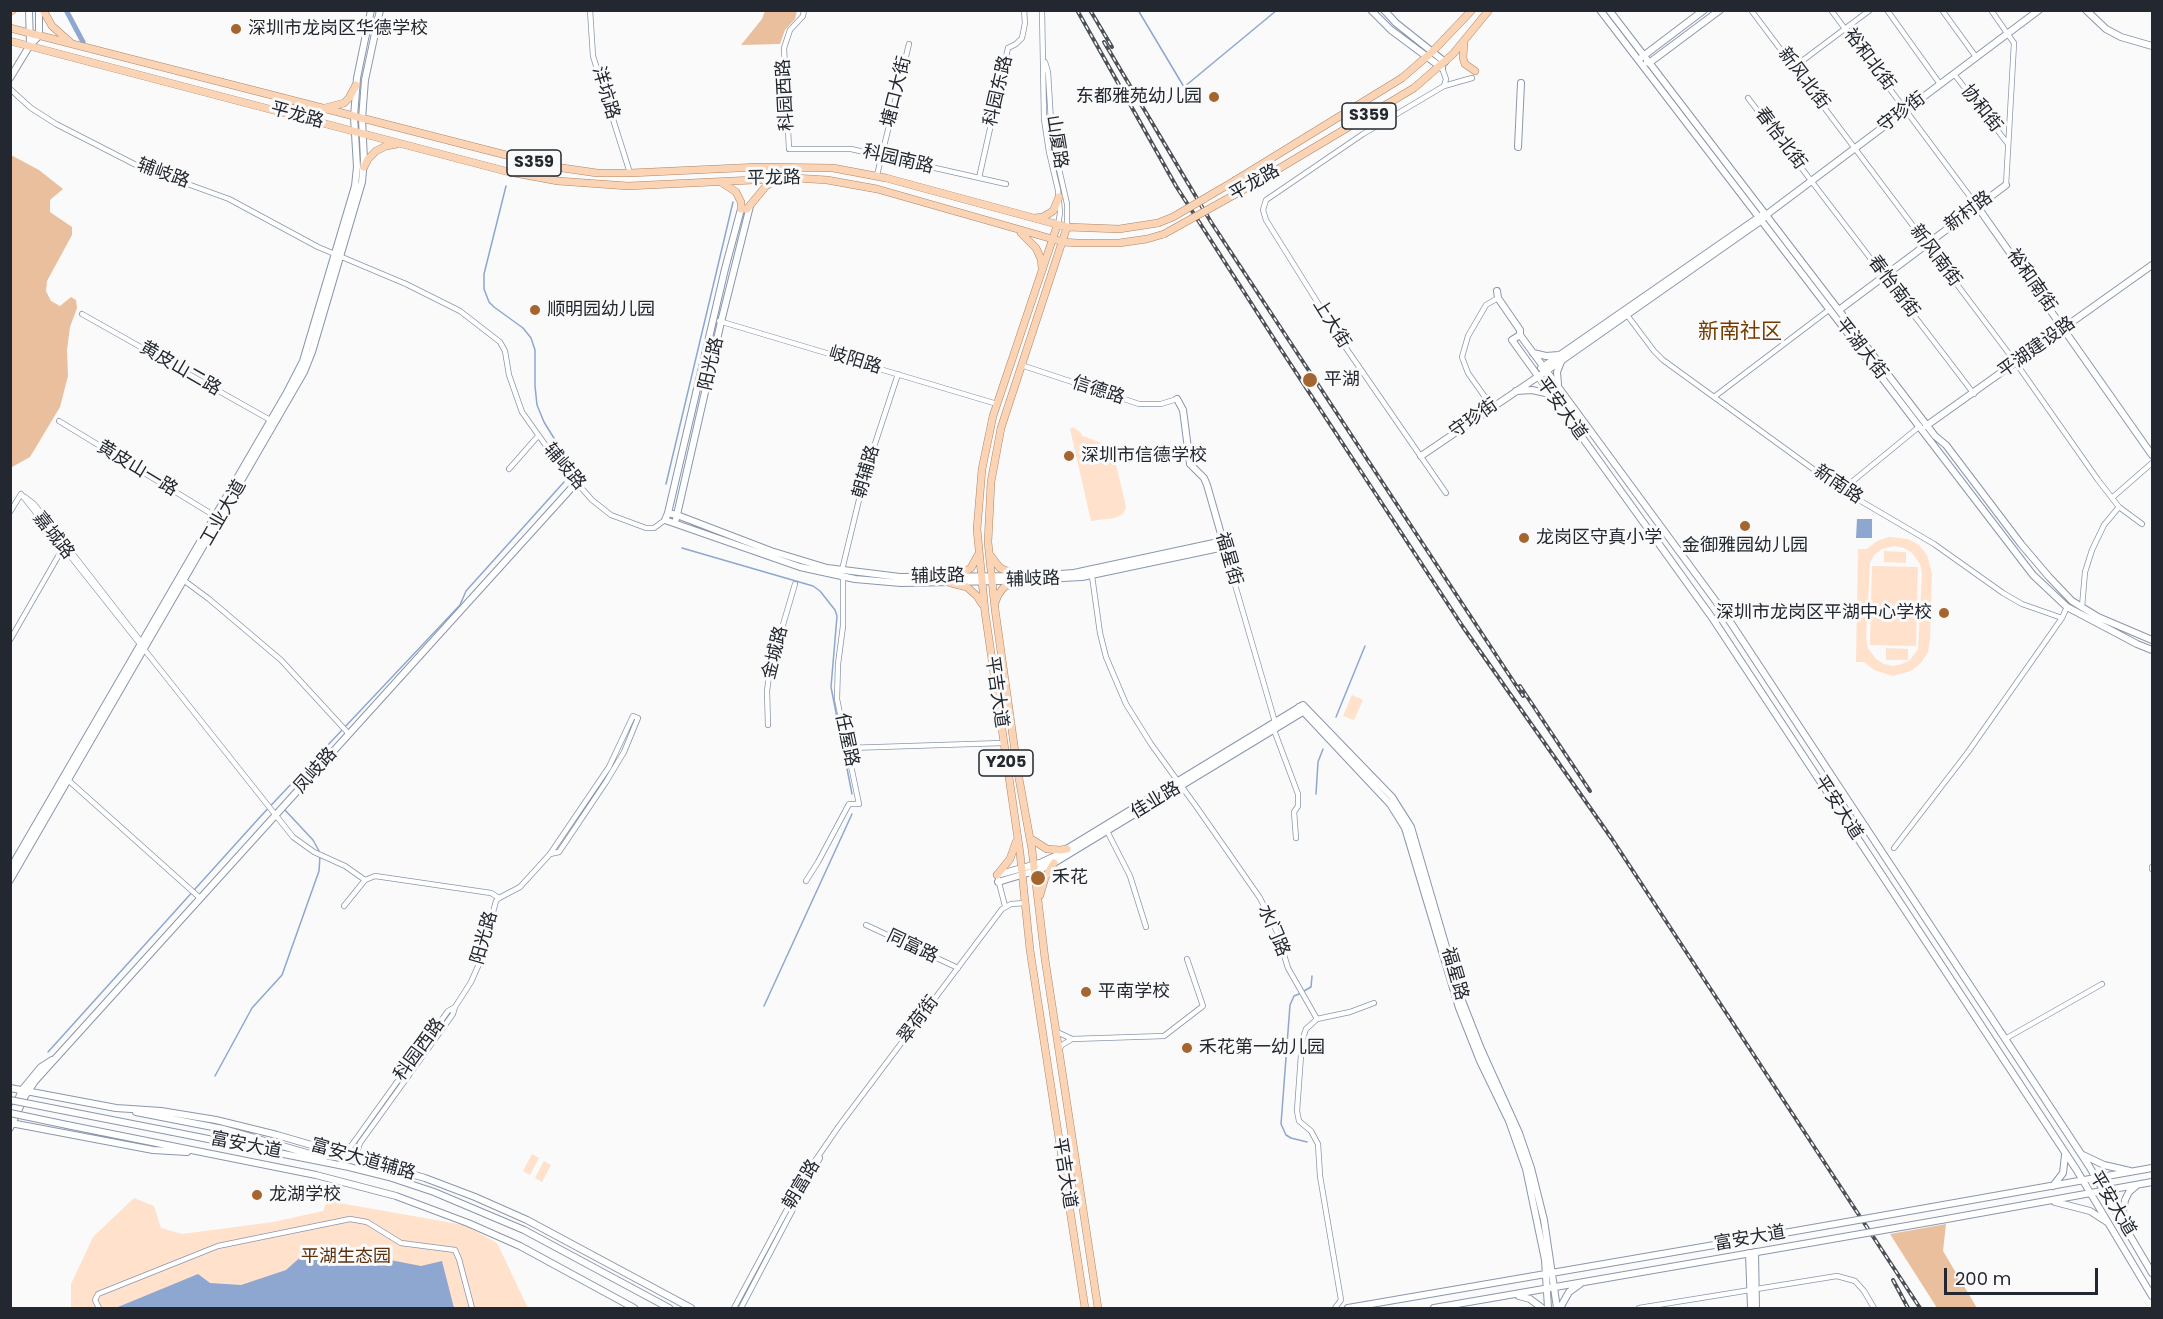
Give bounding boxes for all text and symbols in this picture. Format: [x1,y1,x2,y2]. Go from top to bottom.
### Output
place label: 深圳市龙岗区华德学校 [248,18,428,40]
marker: 深圳市龙岗区华德学校 [229,22,243,36]
street label: 裕和北街 [1839,25,1899,95]
street label: 新风北街 [1773,44,1833,114]
street label: 科园东路 [980,53,1018,129]
street label: 塘口大街 [878,54,916,130]
street label: 科园西路 [773,58,799,132]
street label: 洋坑路 [587,64,623,122]
street label: 协和街 [1956,81,2006,137]
place label: 东都雅苑幼儿园 [1076,86,1202,108]
street label: 守珍街 [1874,88,1930,138]
marker: 东都雅苑幼儿园 [1207,90,1221,104]
street label: 平龙路 [268,99,326,133]
road number: S359 [1342,103,1396,129]
street label: 春怡北街 [1750,104,1810,174]
street label: 山厦路 [1041,114,1071,170]
street label: 科园南路 [860,141,936,179]
road number: S359 [507,150,561,176]
street label: 辅岐路 [134,155,192,193]
street label: 平龙路 [1226,160,1284,206]
street label: 平龙路 [747,168,801,190]
street label: 新村路 [1941,187,1997,237]
street label: 新风南街 [1905,221,1965,291]
street label: 裕和南街 [2002,245,2060,317]
street label: 春怡南街 [1863,252,1923,322]
street label: 上大街 [1308,295,1354,353]
place label: 顺明园幼儿园 [547,299,655,321]
marker: 顺明园幼儿园 [528,303,542,317]
street label: 平湖建设路 [1994,313,2080,383]
street label: 平湖大街 [1830,314,1892,384]
district label: 新南社区 [1698,320,1782,346]
street label: 阳光路 [695,335,729,393]
street label: 黄皮山二路 [136,337,224,401]
street label: 岐阳路 [826,343,884,379]
place label: 平湖 [1324,369,1360,391]
marker: 平湖 [1301,371,1319,389]
street label: 信德路 [1069,372,1127,410]
street label: 平安大道 [1531,374,1591,444]
street label: 守珍街 [1446,395,1502,443]
street label: 黄皮山一路 [93,437,181,501]
street label: 辅岐路 [538,439,590,495]
street label: 朝辅路 [849,443,885,501]
place label: 深圳市信德学校 [1081,445,1207,467]
marker: 深圳市信德学校 [1062,449,1076,463]
street label: 新南路 [1810,461,1866,509]
street label: 工业大道 [197,476,251,550]
street label: 嘉城路 [28,508,78,564]
marker: 金御雅园幼儿园 [1738,519,1752,533]
place label: 龙岗区守真小学 [1536,527,1662,549]
street label: 福星街 [1210,530,1246,588]
marker: 龙岗区守真小学 [1517,531,1531,545]
place label: 金御雅园幼儿园 [1682,535,1808,557]
street label: 辅歧路 [911,566,965,588]
street label: 辅岐路 [1006,568,1060,592]
place label: 深圳市龙岗区平湖中心学校 [1716,602,1932,624]
marker: 深圳市龙岗区平湖中心学校 [1937,606,1951,620]
street label: 金城路 [759,624,793,682]
street label: 平吉大道 [980,655,1012,729]
street label: 任屋路 [830,711,862,769]
street label: 凤岐路 [290,744,342,798]
road number: Y205 [979,750,1033,776]
street label: 平安大道 [1809,772,1867,844]
street label: 佳业路 [1127,778,1185,824]
place label: 禾花 [1052,867,1088,889]
marker: 禾花 [1029,869,1047,887]
street label: 水门路 [1253,902,1293,960]
street label: 阳光路 [467,909,503,967]
street label: 同富路 [883,926,941,968]
street label: 福星路 [1436,945,1472,1003]
place label: 平南学校 [1098,981,1170,1003]
marker: 平南学校 [1079,985,1093,999]
street label: 翠荷街 [894,992,944,1048]
street label: 科园西路 [390,1015,450,1085]
place label: 禾花第一幼儿园 [1199,1037,1325,1059]
marker: 禾花第一幼儿园 [1180,1041,1194,1055]
street label: 富安大道 [209,1129,283,1163]
street label: 富安大道辅路 [308,1135,418,1185]
street label: 平吉大道 [1048,1136,1080,1210]
street label: 朝富路 [779,1156,825,1214]
street label: 平安大道 [2084,1168,2140,1240]
place label: 龙湖学校 [269,1184,341,1206]
marker: 龙湖学校 [250,1188,264,1202]
street label: 富安大道 [1713,1222,1787,1256]
park label: 平湖生态园 [301,1246,391,1268]
scale bar [1947,1256,2102,1294]
text: 200 m [1955,1266,2011,1291]

